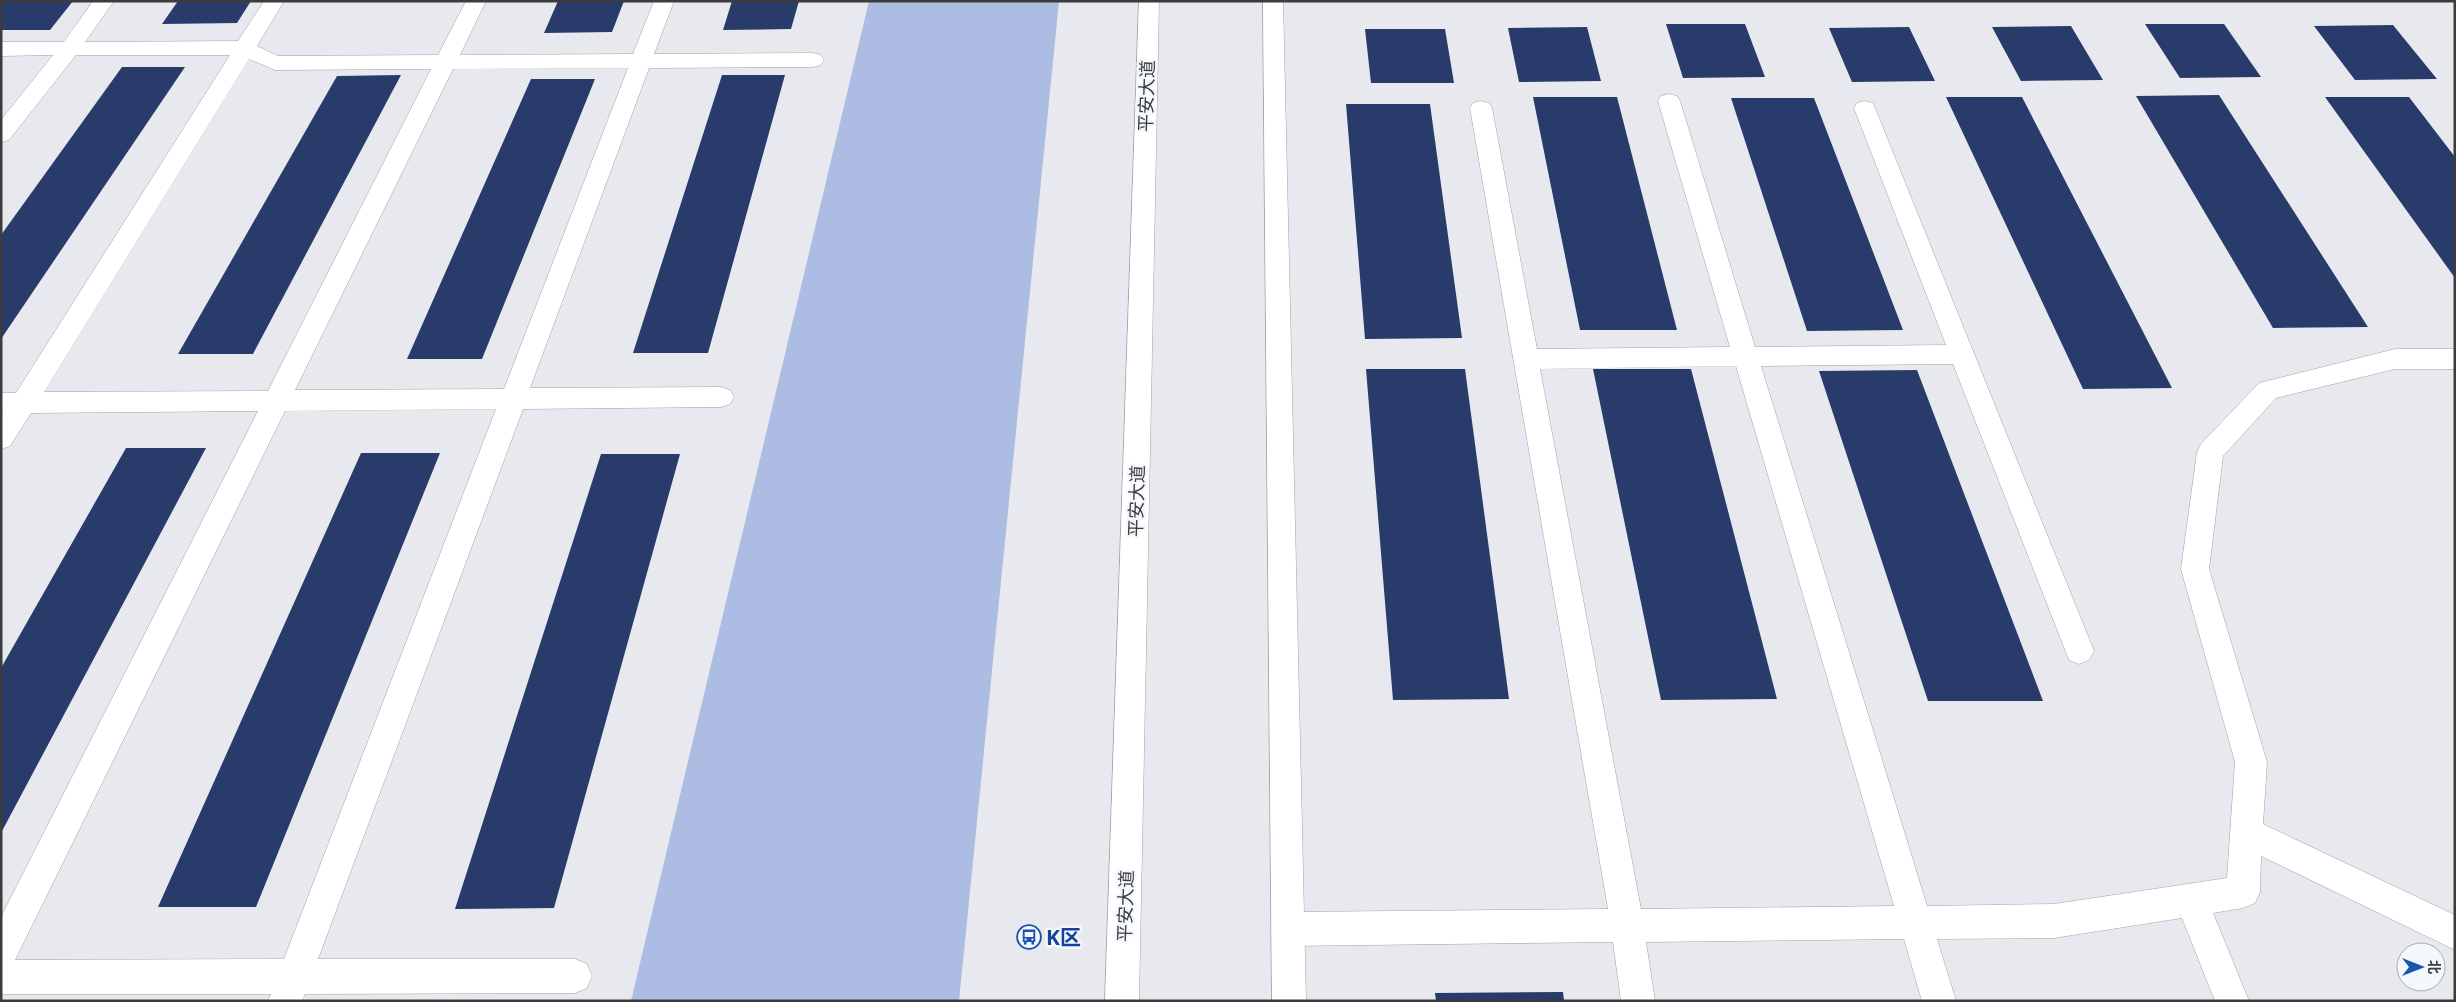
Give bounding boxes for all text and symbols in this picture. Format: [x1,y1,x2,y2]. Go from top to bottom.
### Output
street label: 平安大道 [1133,60,1159,132]
street label: 平安大道 [1123,465,1149,537]
street label: 平安大道 [1112,870,1138,942]
place label: K区 [1046,923,1081,951]
bus stop icon: K区 [1016,924,1042,950]
north arrow [2396,942,2446,992]
text: 北 [2425,960,2444,974]

